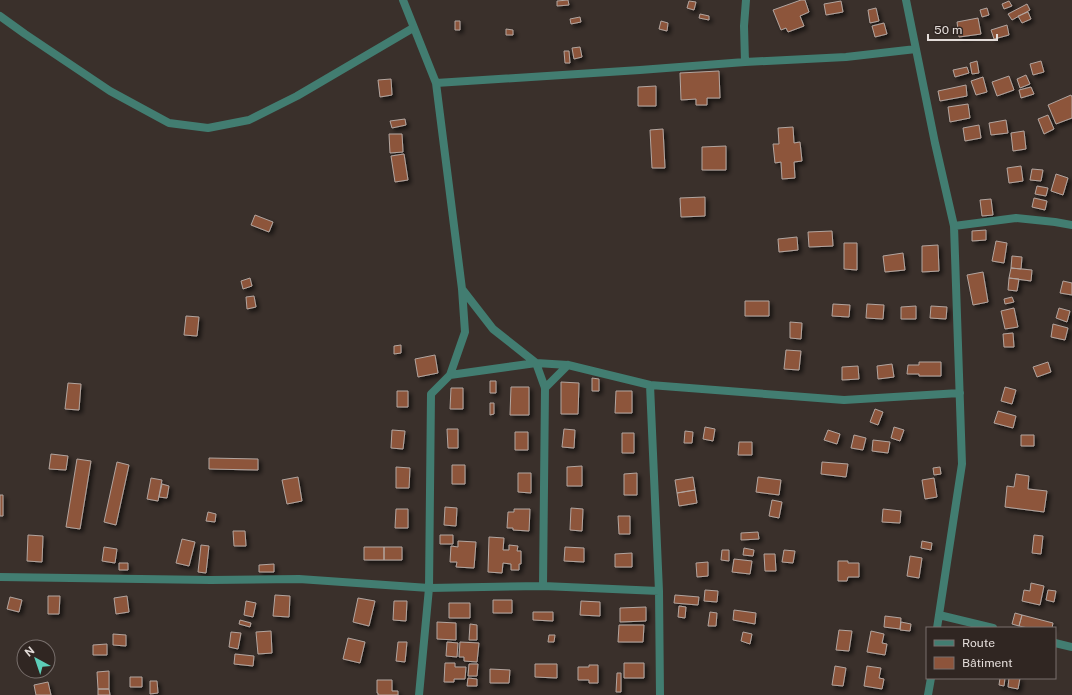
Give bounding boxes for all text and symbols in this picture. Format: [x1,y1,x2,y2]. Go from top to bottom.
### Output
scale bar [928,16,997,42]
text: 50 m [934,23,962,37]
legend [926,627,1056,679]
text: Route [962,636,995,650]
north arrow [16,639,56,679]
text: N [22,644,37,659]
text: Bâtiment [962,656,1013,670]

